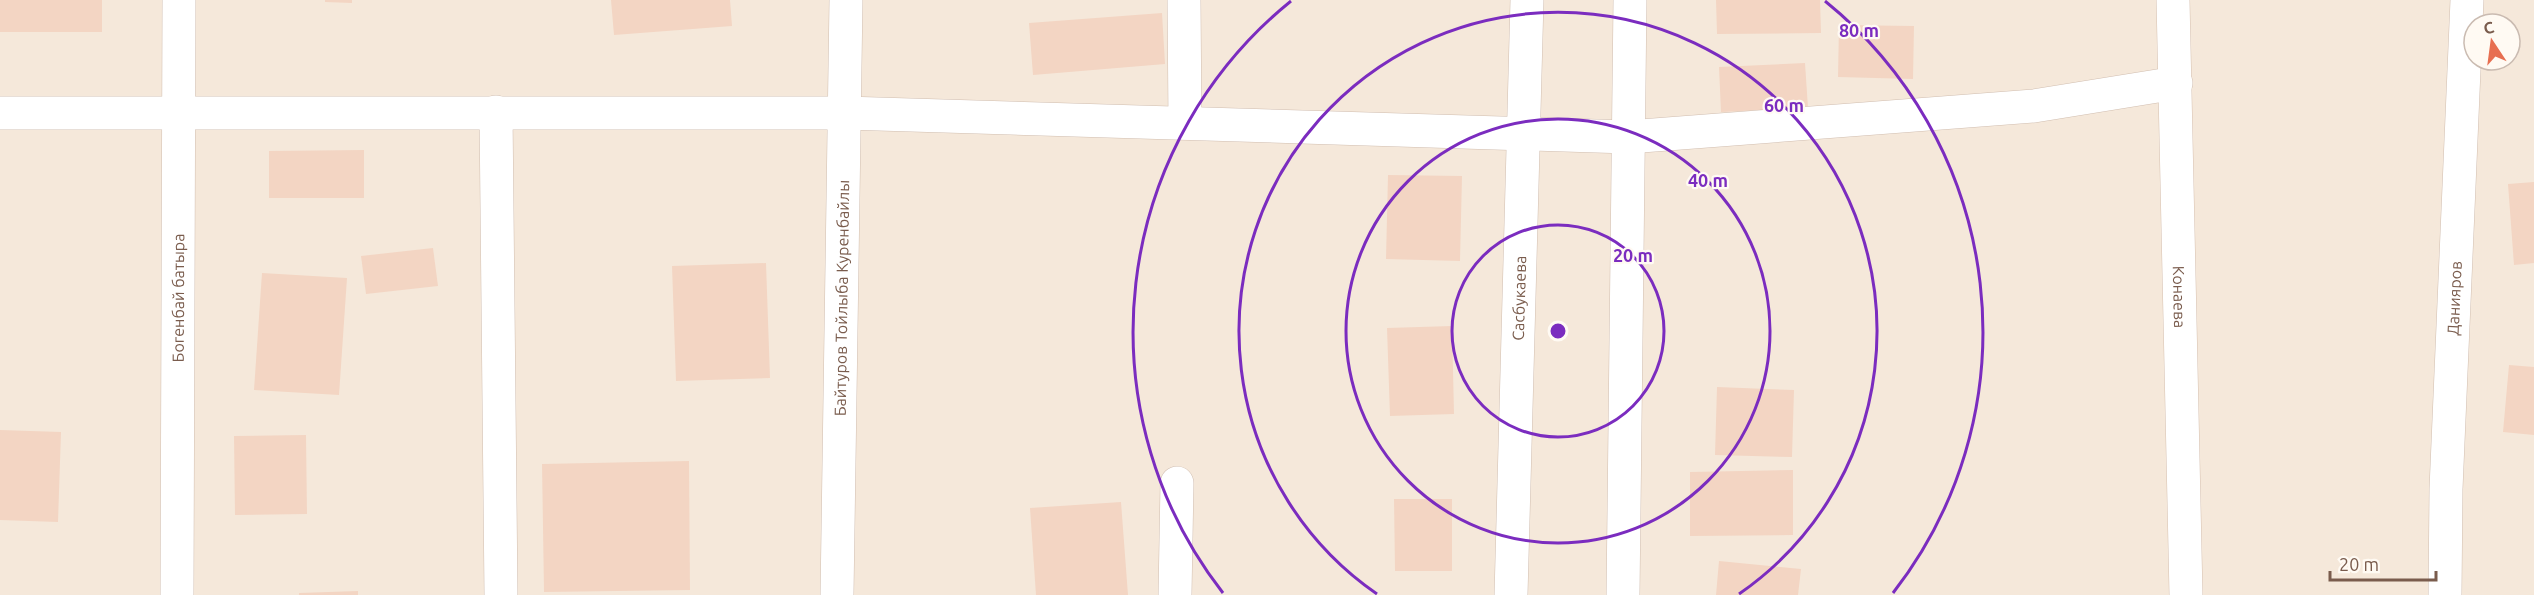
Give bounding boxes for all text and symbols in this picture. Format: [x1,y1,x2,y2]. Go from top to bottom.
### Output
north arrow [2462,12,2522,72]
text: С [2482,17,2496,37]
text: 80 m [1839,20,1879,40]
text: 60 m [1764,95,1804,115]
text: 40 m [1688,170,1728,190]
street label: Байтуров Тойлыба Куренбайлы [831,180,852,416]
street label: Богенбай батыра [169,234,187,362]
text: 20 m [1613,245,1653,265]
street label: Сасбукаева [1509,255,1529,341]
street label: Данияров [2444,261,2465,336]
street label: Конаева [2170,266,2189,328]
centre of rings [1548,321,1568,341]
scale bar [2330,544,2436,582]
text: 20 m [2339,554,2379,574]

